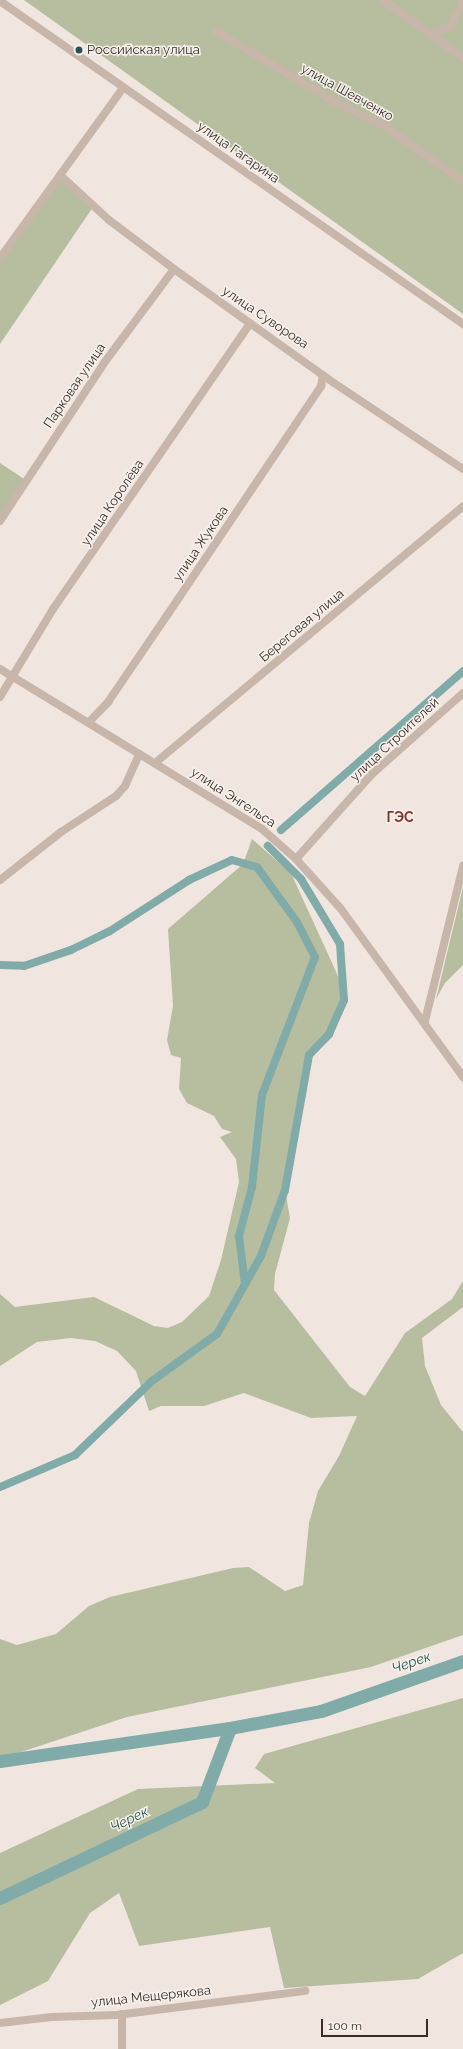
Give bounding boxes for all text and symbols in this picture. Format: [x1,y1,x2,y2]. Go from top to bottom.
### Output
place label: Российская улица [87,42,200,58]
marker: Российская улица [74,45,84,55]
street label: улица Шевченко [298,61,396,125]
street label: улица Гагарина [194,119,282,187]
street label: улица Суворова [219,283,311,353]
street label: Парковая улица [41,340,109,432]
street label: улица Королёва [78,457,148,549]
street label: улица Жукова [170,503,232,585]
street label: Береговая улица [257,586,347,666]
street label: улица Строителей [348,695,442,785]
street label: улица Энгельса [188,765,278,831]
district label: ГЭС [386,809,414,825]
water label: Черек [389,1648,433,1676]
water label: Черек [107,1803,151,1835]
street label: улица Мещерякова [90,1983,212,2011]
scale bar [323,2011,430,2037]
text: 100 m [328,2019,362,2033]

